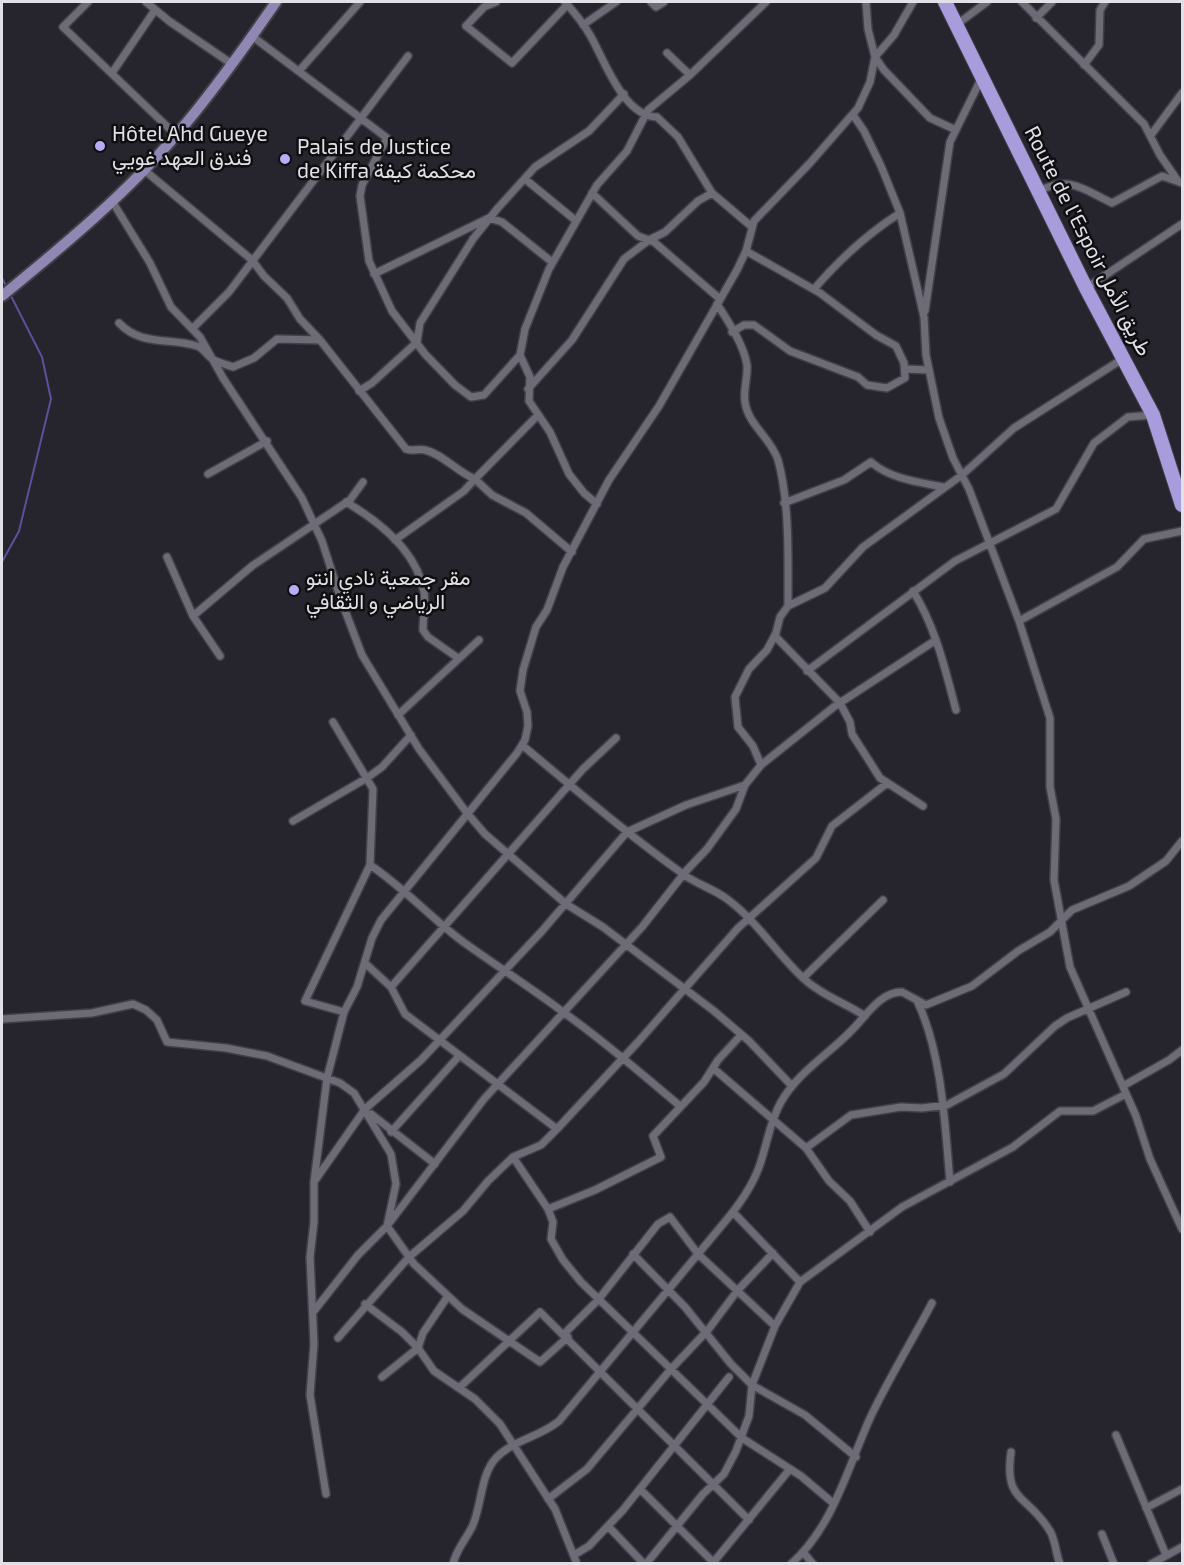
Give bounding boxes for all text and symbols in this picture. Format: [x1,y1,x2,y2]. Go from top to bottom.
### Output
place label: Hôtel Ahd Gueye فندق العهد غويي [112,120,268,175]
street label: Route de l’Espoir طريق الأمل [1019,121,1158,360]
place label: Palais de Justice de Kiffa محكمة كيفة [297,133,476,183]
marker: Hôtel Ahd Gueye فندق العهد غويي [93,139,107,153]
marker: Palais de Justice de Kiffa محكمة كيفة [278,152,292,166]
place label: مقر جمعية نادي انتو الرياضي و الثقافي [306,564,471,619]
marker: مقر جمعية نادي انتو الرياضي و الثقافي [287,583,301,597]

